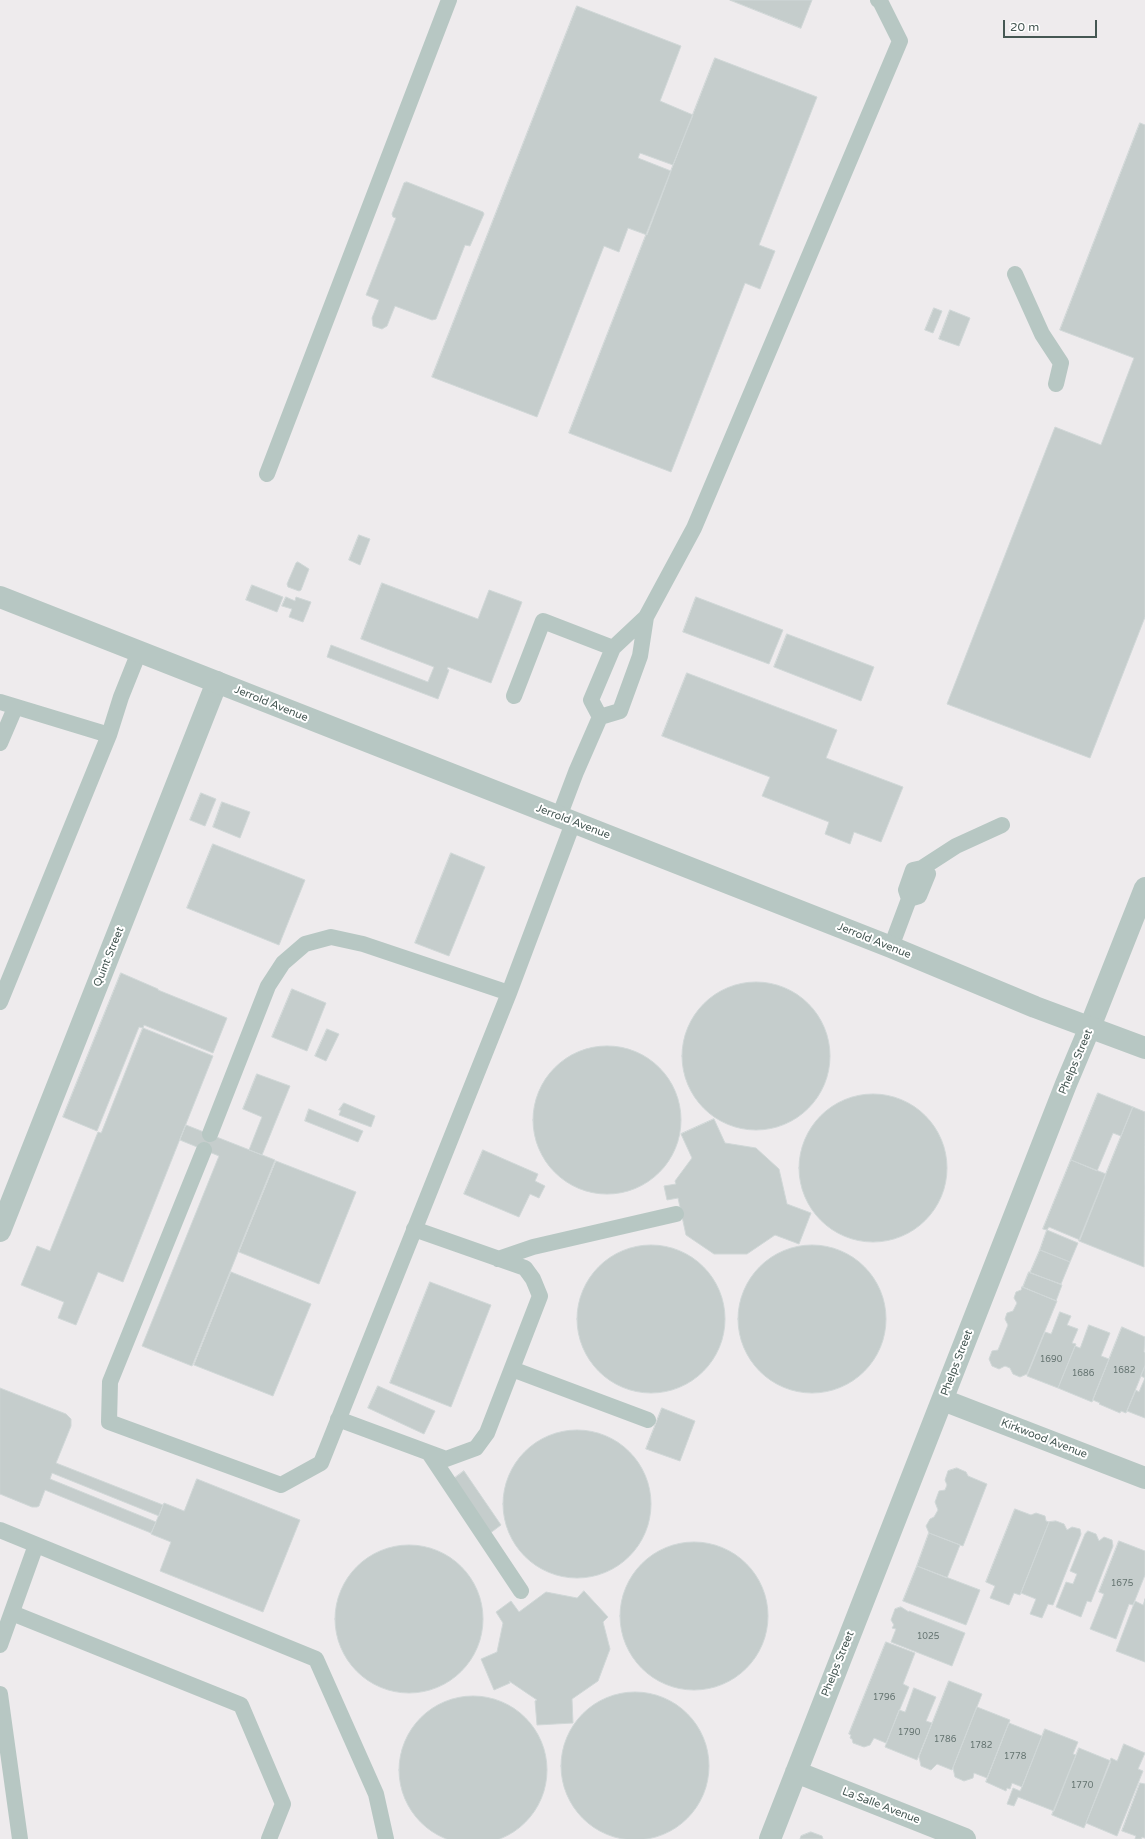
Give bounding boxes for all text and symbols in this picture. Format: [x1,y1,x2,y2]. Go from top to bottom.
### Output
scale bar [1005,12,1099,38]
text: 20 m [1010,20,1039,34]
street label: Jerrold Avenue [232,683,310,725]
street label: Jerrold Avenue [534,802,612,842]
street label: Jerrold Avenue [835,920,913,962]
street label: Quint Street [91,925,127,989]
street label: Phelps Street [1056,1027,1096,1097]
street label: Phelps Street [938,1328,976,1398]
house number: 1690 [1040,1355,1062,1365]
house number: 1682 [1113,1366,1135,1376]
house number: 1686 [1072,1369,1094,1379]
street label: Kirkwood Avenue [999,1416,1089,1462]
house number: 1675 [1111,1579,1133,1589]
street label: Phelps Street [819,1629,857,1699]
house number: 1025 [917,1632,939,1642]
house number: 1796 [873,1693,895,1703]
house number: 1790 [898,1728,920,1738]
house number: 1786 [934,1735,956,1745]
house number: 1782 [970,1741,992,1751]
house number: 1778 [1004,1752,1026,1762]
house number: 1770 [1071,1781,1093,1791]
street label: La Salle Avenue [840,1785,922,1827]

